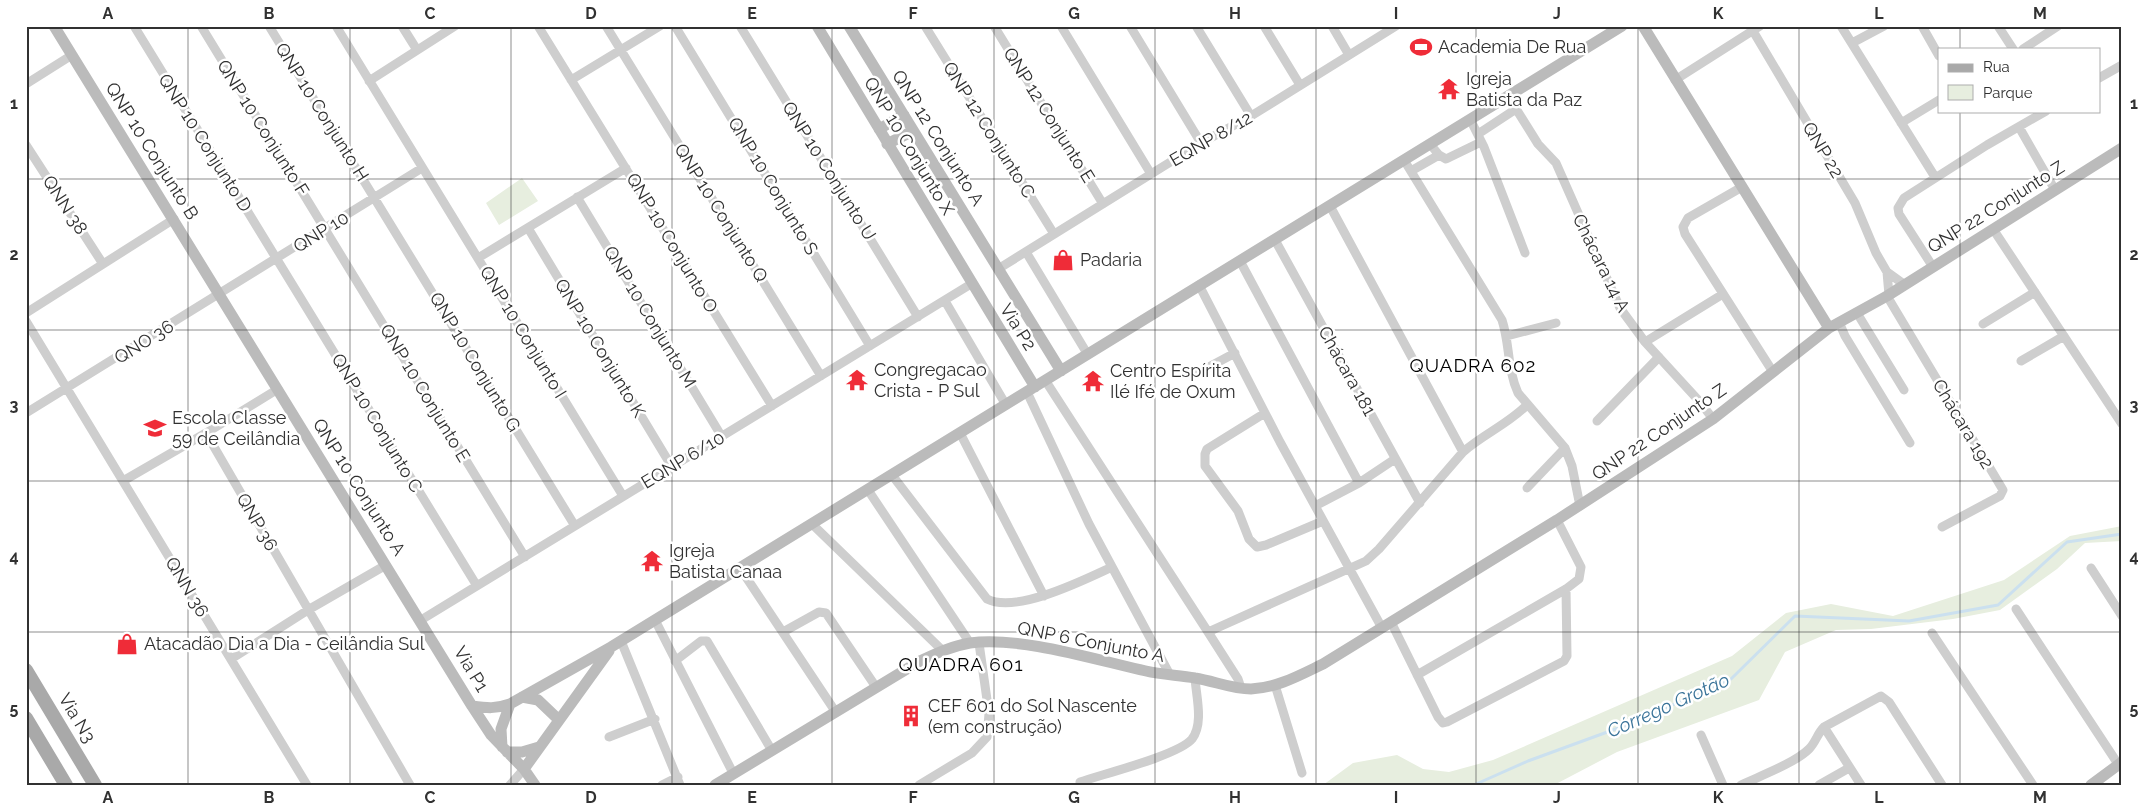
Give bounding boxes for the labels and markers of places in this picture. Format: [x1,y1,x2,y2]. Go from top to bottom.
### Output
sports icon: Academia De Rua [1408,34,1434,60]
place label: Academia De Rua [1438,36,1586,57]
place label: Igreja Batista da Paz [1466,68,1582,110]
temple icon: Igreja Batista da Paz [1436,76,1462,102]
shop icon: Padaria [1050,247,1076,273]
place label: Padaria [1080,249,1142,270]
place label: Congregacao Crista - P Sul [874,359,987,401]
place label: Centro Espírita Ilé Ifé de Oxum [1110,360,1236,402]
temple icon: Congregacao Crista - P Sul [844,367,870,393]
temple icon: Centro Espírita Ilé Ifé de Oxum [1080,368,1106,394]
place label: Escola Classe 59 de Ceilândia [172,407,300,449]
school or university icon: Escola Classe 59 de Ceilândia [142,415,168,441]
place label: Igreja Batista Canaa [669,540,782,582]
temple icon: Igreja Batista Canaa [639,548,665,574]
shop icon: Atacadão Dia a Dia - Ceilândia Sul [114,631,140,657]
place label: Atacadão Dia a Dia - Ceilândia Sul [144,633,425,654]
place label: CEF 601 do Sol Nascente (em construção) [928,695,1137,737]
building icon: CEF 601 do Sol Nascente (em construção) [898,703,924,729]

